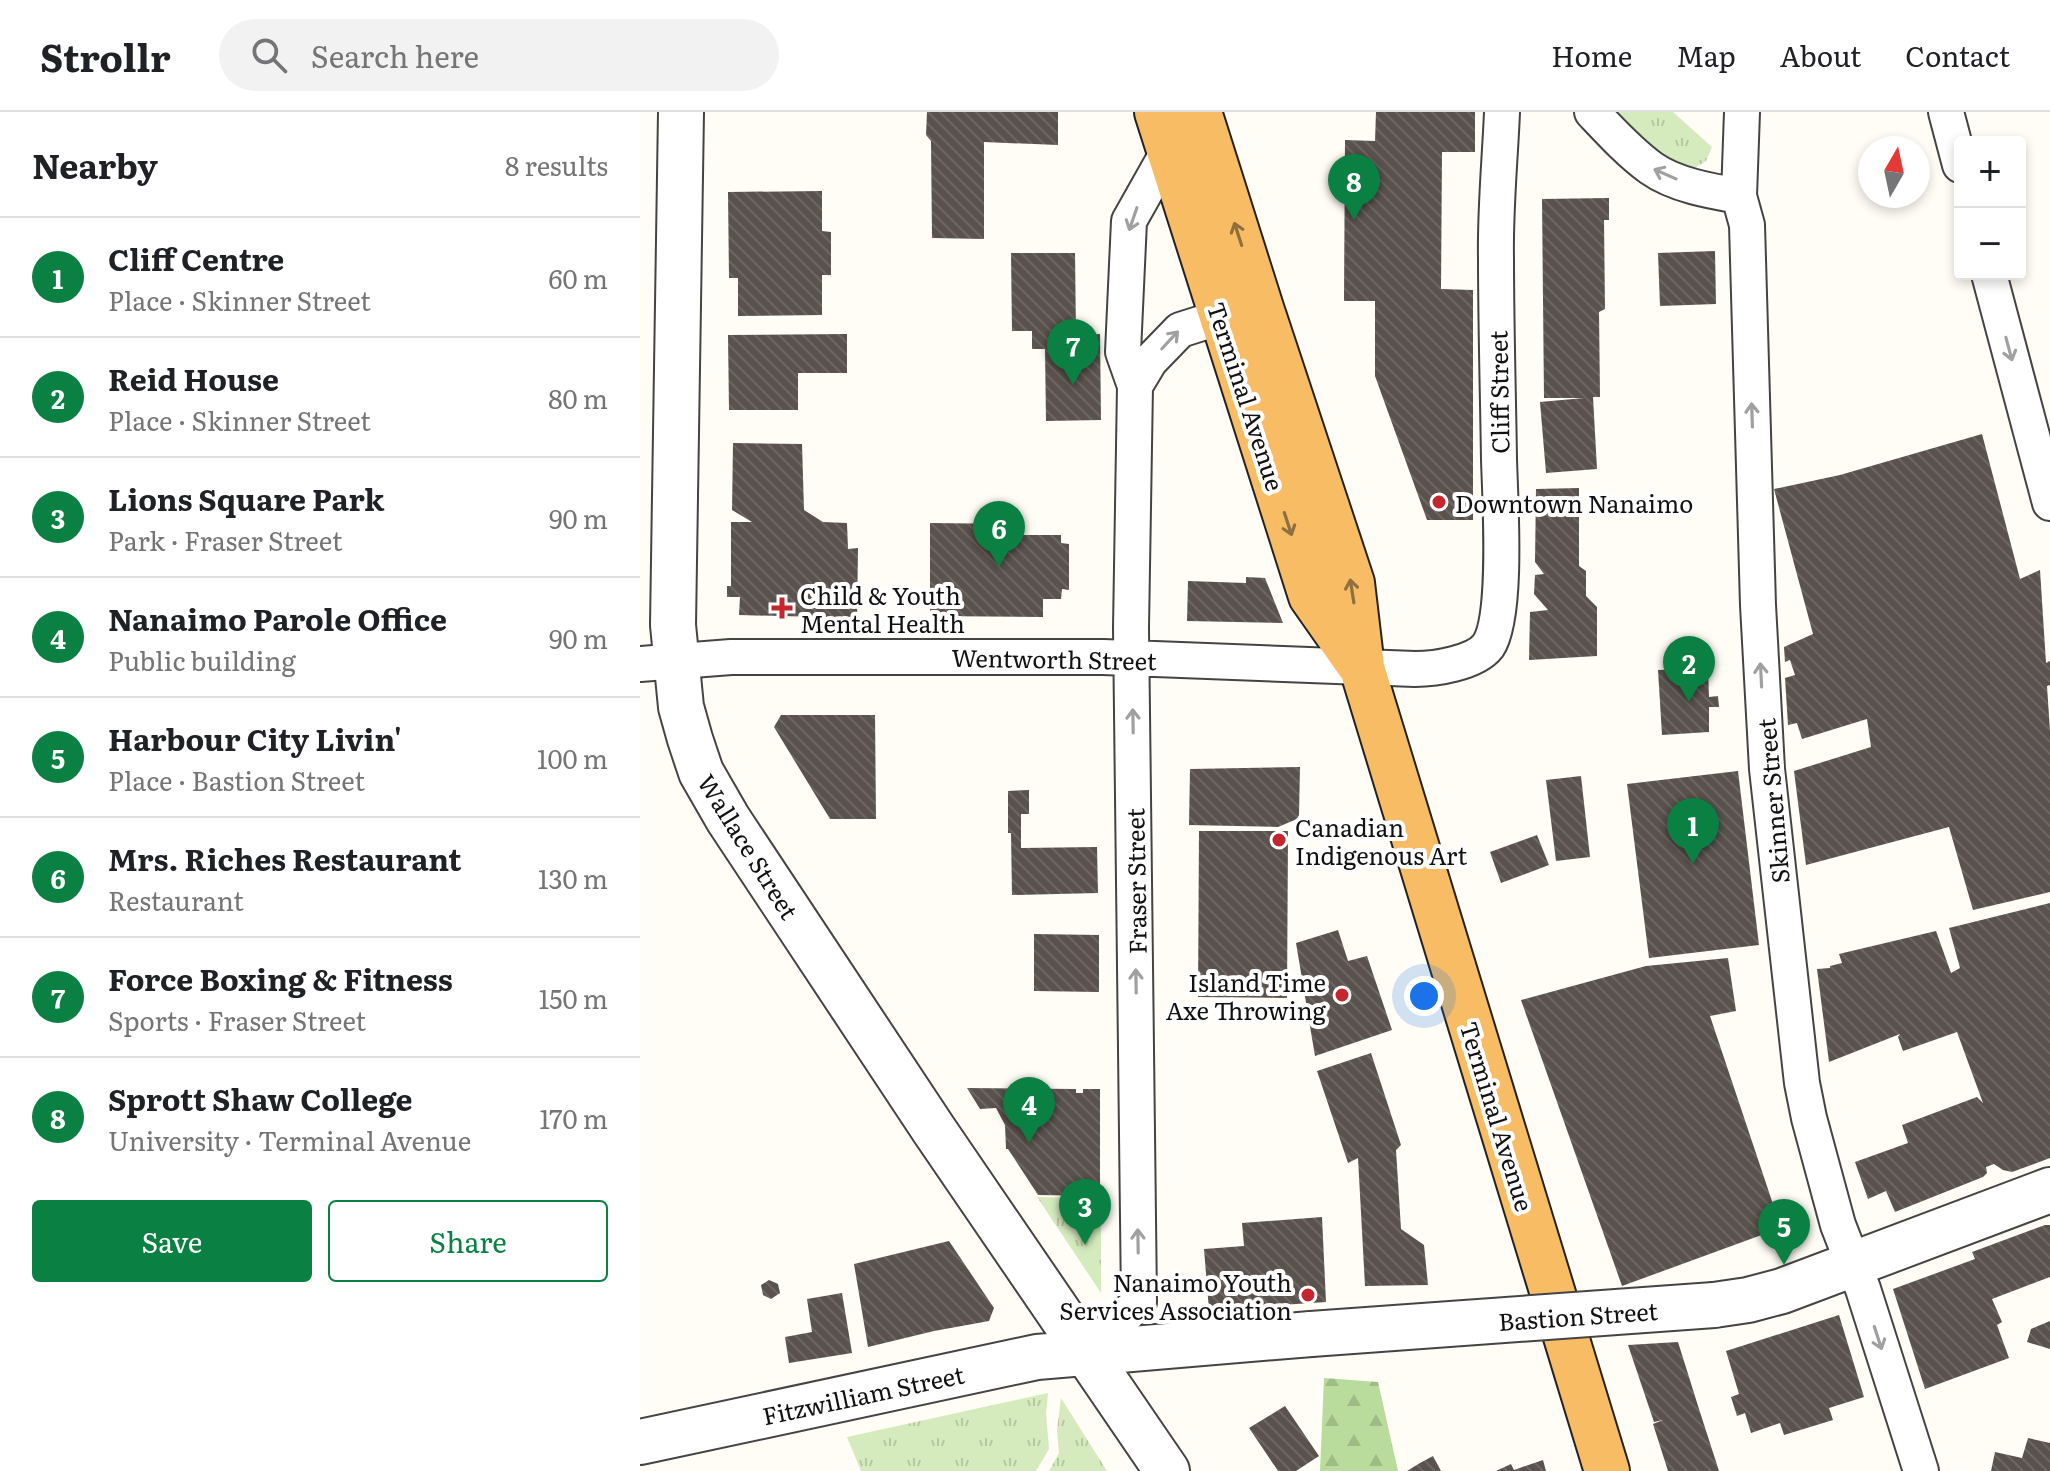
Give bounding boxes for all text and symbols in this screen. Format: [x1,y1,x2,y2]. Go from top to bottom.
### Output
search box [219,19,779,91]
text: Strollr [40,27,171,84]
icon: search [247,33,291,77]
text: Search here [311,33,479,77]
text: Home [1551,34,1632,76]
text: Map [1676,34,1736,76]
text: About [1780,34,1861,76]
text: Contact [1905,34,2010,76]
north arrow [1858,136,1930,208]
map controls [1954,136,2026,280]
button: + [1954,136,2026,208]
text: Nearby [32,139,158,189]
text: 8 results [505,145,608,184]
pin: 8 [1328,154,1380,220]
one-way arrow [1653,166,1677,181]
one-way arrow [1124,206,1139,231]
button: − [1954,208,2026,280]
one-way arrow [1229,222,1244,247]
text: Cliff Centre [108,236,284,280]
text: 1 [53,258,63,297]
text: 60 m [549,258,608,297]
text: Place · Skinner Street [108,280,371,319]
street label: Terminal Avenue [1200,297,1294,495]
pin: 7 [1047,319,1099,385]
street label: Cliff Street [1479,330,1517,454]
one-way arrow [1160,331,1179,350]
one-way arrow [2002,336,2017,362]
text: Reid House [108,356,279,400]
text: 2 [51,378,65,417]
text: 80 m [548,378,608,417]
text: Place · Skinner Street [108,400,371,439]
one-way arrow [1745,402,1760,429]
text: Lions Square Park [108,476,384,520]
place label: Downtown Nanaimo [1455,485,1693,520]
marker: Downtown Nanaimo [1430,493,1448,511]
text: 3 [51,498,65,537]
text: 90 m [549,498,608,537]
pin: 6 [973,501,1025,567]
one-way arrow [1281,512,1296,537]
text: Park · Fraser Street [108,520,342,559]
place label: Child & Youth Mental Health [800,577,965,640]
one-way arrow [1344,579,1359,604]
text: Nanaimo Parole Office [108,596,447,640]
marker: Child & Youth Mental Health [771,597,793,619]
text: 4 [50,618,66,657]
text: 90 m [549,618,608,657]
pin: 2 [1663,636,1715,702]
street label: Wentworth Street [951,639,1157,677]
text: Public building [108,640,296,679]
one-way arrow [1754,662,1769,689]
one-way arrow [1126,708,1141,735]
text: Harbour City Livin' [108,716,402,760]
street label: Skinner Street [1747,717,1797,885]
text: 5 [51,738,65,777]
text: 100 m [537,738,608,777]
text: Place · Bastion Street [108,760,365,799]
street label: Wallace Street [690,767,808,926]
pin: 1 [1667,798,1719,864]
street label: Fraser Street [1116,807,1154,954]
place label: Canadian Indigenous Art [1295,809,1467,872]
marker: Canadian Indigenous Art [1270,831,1288,849]
text: Mrs. Riches Restaurant [108,836,461,880]
text: 6 [50,858,66,897]
text: 130 m [538,858,608,897]
text: Restaurant [108,880,244,919]
text: Force Boxing & Fitness [108,956,453,1000]
place label: Island Time Axe Throwing [1166,964,1327,1027]
one-way arrow [1128,968,1144,995]
your location [1404,976,1444,1016]
text: 7 [51,978,65,1017]
text: 150 m [539,978,608,1017]
marker: Island Time Axe Throwing [1333,986,1351,1004]
text: Sports · Fraser Street [108,1000,366,1039]
street label: Terminal Avenue [1452,1017,1544,1215]
text: Sprott Shaw College [108,1076,413,1120]
pin: 4 [1003,1077,1055,1143]
text: 8 [50,1098,66,1137]
text: 170 m [540,1098,608,1137]
text: University · Terminal Avenue [108,1120,471,1159]
pin: 3 [1059,1179,1111,1245]
pin: 5 [1758,1199,1810,1265]
button: Save [32,1200,312,1282]
button: Share [328,1200,608,1282]
one-way arrow [1131,1228,1146,1255]
place label: Nanaimo Youth Services Association [1059,1264,1292,1327]
marker: Nanaimo Youth Services Association [1299,1286,1317,1304]
street label: Bastion Street [1497,1292,1659,1338]
one-way arrow [1872,1325,1887,1350]
street label: Fitzwilliam Street [759,1355,967,1432]

